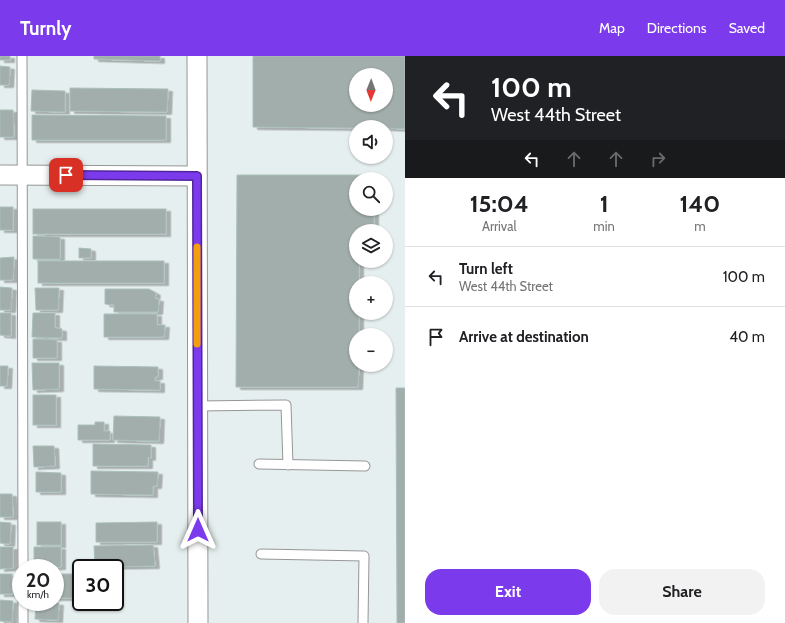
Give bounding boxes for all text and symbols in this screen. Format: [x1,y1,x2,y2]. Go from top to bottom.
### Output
text: Turnly [20,17,71,40]
text: Map [599,19,625,37]
text: Directions [647,19,707,37]
text: Saved [729,19,765,37]
north arrow [349,68,393,112]
map controls [349,68,393,372]
text: 100 m [491,70,572,104]
icon: left [425,72,477,124]
text: West 44th Street [491,104,621,126]
button: sound [349,120,393,164]
icon: left [521,148,543,170]
icon: ahead [563,148,585,170]
icon: ahead [605,148,627,170]
icon: right [647,148,669,170]
pin [49,158,83,192]
icon: arrive [55,164,77,186]
button: search [349,172,393,216]
text: 15:04 [470,189,529,218]
text: 1 [600,189,609,218]
text: 140 [680,189,720,218]
text: Arrival [482,218,516,234]
text: min [593,218,615,234]
text: m [694,218,706,234]
button: layers [349,224,393,268]
text: Turn left [459,260,513,278]
icon: left [425,266,447,288]
text: 100 m [723,268,765,286]
button: + [349,276,393,320]
text: West 44th Street [459,278,553,294]
icon: arrive [425,326,447,348]
button: − [349,328,393,372]
text: Arrive at destination [459,328,589,346]
text: 40 m [729,328,765,346]
position arrow [177,509,219,551]
speed limit sign: 30 [72,559,124,611]
text: 20 [26,568,50,592]
button: Exit [425,569,591,615]
button: Share [599,569,765,615]
text: km/h [27,588,49,601]

